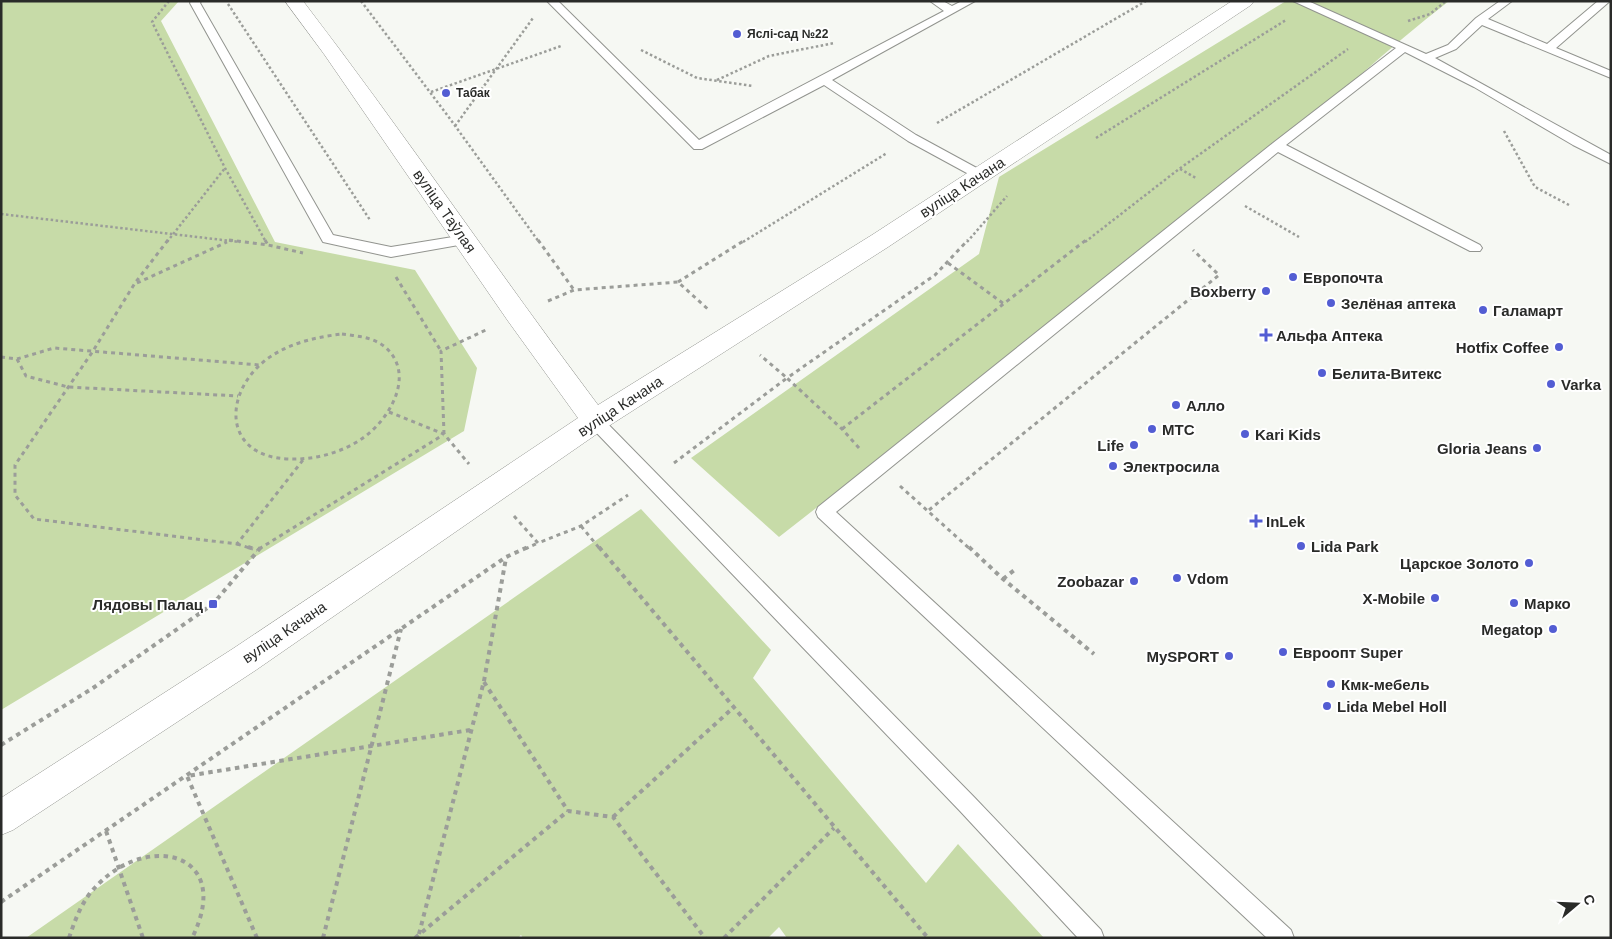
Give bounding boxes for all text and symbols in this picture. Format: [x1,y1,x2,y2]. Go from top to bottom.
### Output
place label: Яслі-сад №22 [747,27,829,41]
marker: Яслі-сад №22 [731,28,743,40]
place label: Табак [456,86,491,100]
marker: Табак [440,87,452,99]
street label: вуліца Качана [916,153,1008,221]
street label: вуліца Таўлая [410,166,480,256]
place label: Европочта [1303,269,1383,286]
marker: Европочта [1287,271,1299,283]
place label: Boxberry [1190,283,1257,300]
marker: Boxberry [1260,285,1272,297]
place label: Зелёная аптека [1341,295,1457,312]
marker: Зелёная аптека [1325,297,1337,309]
place label: Галамарт [1493,302,1563,319]
marker: Галамарт [1477,304,1489,316]
place label: Альфа Аптека [1276,327,1383,344]
marker: Альфа Аптека [1260,329,1272,341]
place label: Hotfix Coffee [1456,339,1549,356]
marker: Hotfix Coffee [1553,341,1565,353]
place label: Белита-Витекс [1332,365,1442,382]
marker: Белита-Витекс [1316,367,1328,379]
street label: вуліца Качана [574,372,666,440]
place label: Varka [1561,376,1602,393]
marker: Varka [1545,378,1557,390]
place label: Алло [1186,397,1225,414]
marker: Алло [1170,399,1182,411]
place label: МТС [1162,421,1195,438]
marker: МТС [1146,423,1158,435]
place label: Kari Kids [1255,426,1321,443]
marker: Kari Kids [1239,428,1251,440]
place label: Life [1097,437,1124,454]
marker: Life [1128,439,1140,451]
place label: Gloria Jeans [1437,440,1527,457]
marker: Gloria Jeans [1531,442,1543,454]
place label: Электросила [1123,458,1220,475]
marker: Электросила [1107,460,1119,472]
place label: InLek [1266,513,1306,530]
marker: InLek [1250,515,1262,527]
place label: Lida Park [1311,538,1379,555]
marker: Lida Park [1295,540,1307,552]
place label: Царское Золото [1400,555,1519,572]
marker: Царское Золото [1523,557,1535,569]
place label: Vdom [1187,570,1229,587]
marker: Vdom [1171,572,1183,584]
place label: Zoobazar [1057,573,1124,590]
marker: Zoobazar [1128,575,1140,587]
place label: X-Mobile [1363,590,1425,607]
marker: X-Mobile [1429,592,1441,604]
place label: Марко [1524,595,1571,612]
place label: Лядовы Палац [93,596,204,613]
street label: вуліца Качана [239,597,330,666]
marker: Марко [1508,597,1520,609]
marker: Лядовы Палац [207,598,219,610]
place label: Megatop [1481,621,1543,638]
marker: Megatop [1547,623,1559,635]
place label: Евроопт Super [1293,644,1403,661]
marker: Евроопт Super [1277,646,1289,658]
place label: MySPORT [1146,648,1219,665]
marker: MySPORT [1223,650,1235,662]
place label: Кмк-мебель [1341,676,1429,693]
marker: Кмк-мебель [1325,678,1337,690]
place label: Lida Mebel Holl [1337,698,1447,715]
marker: Lida Mebel Holl [1321,700,1333,712]
north arrow [1552,879,1602,929]
text: С [1580,892,1599,907]

